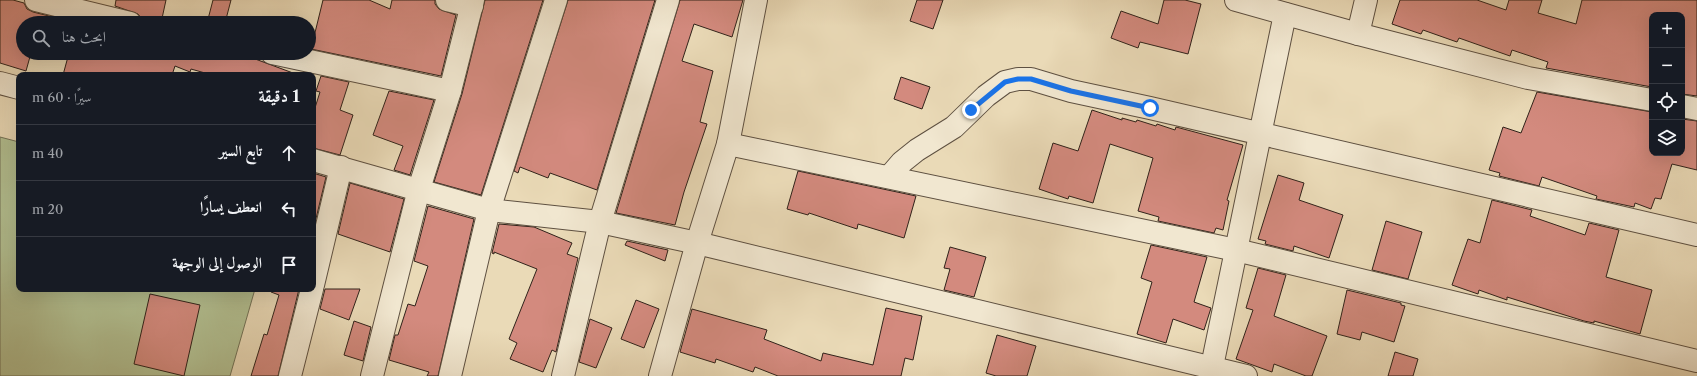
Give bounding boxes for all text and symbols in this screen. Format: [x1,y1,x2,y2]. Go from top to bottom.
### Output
map controls [1649,12,1685,156]
button: + [1649,12,1685,48]
search box [16,16,316,60]
icon: search [30,27,52,49]
text: ابحث هنا [62,27,106,46]
button: − [1649,48,1685,84]
button: locate [1649,84,1685,120]
text: 1 دقيقة [258,86,300,106]
text: سيرًا · 60 m [32,89,91,105]
route start [1141,99,1159,117]
route end [962,101,980,119]
button: layers [1649,120,1685,156]
text: تابع السير [219,141,262,160]
icon: ahead [278,142,300,164]
text: 40 m [32,145,63,161]
text: انعطف يسارًا [200,197,262,216]
icon: left [278,198,300,220]
text: 20 m [32,201,63,217]
text: الوصول إلى الوجهة [172,253,262,272]
icon: arrive [278,254,300,276]

